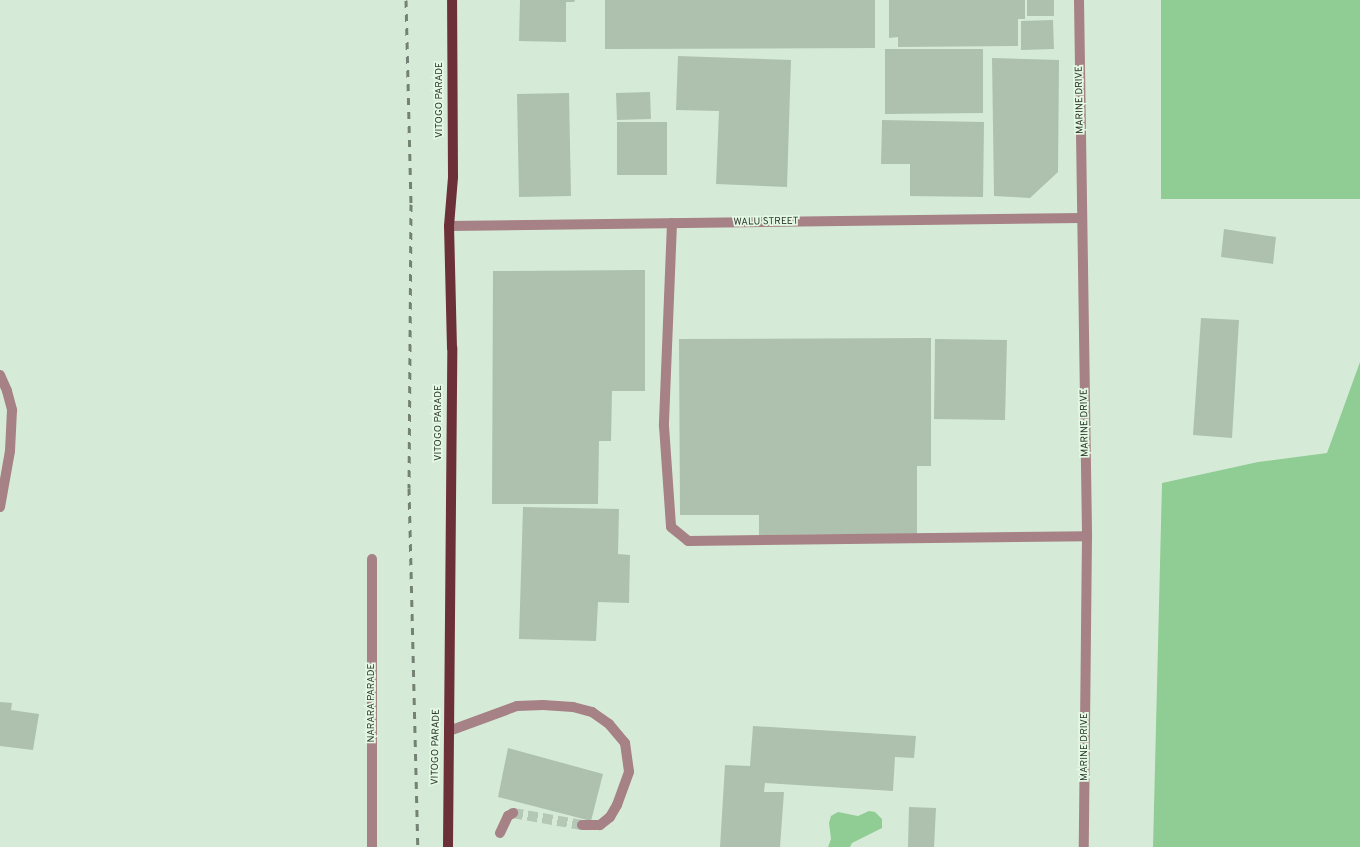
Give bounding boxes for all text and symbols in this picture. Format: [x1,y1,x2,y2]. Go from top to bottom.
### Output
street label: VITOGO PARADE [434,62,446,138]
street label: MARINE DRIVE [1073,66,1087,134]
street label: WALU STREET [733,215,799,229]
street label: VITOGO PARADE [433,385,445,461]
street label: MARINE DRIVE [1078,389,1092,457]
street label: NARARA PARADE [366,663,378,743]
street label: VITOGO PARADE [429,709,443,785]
street label: MARINE DRIVE [1079,713,1091,781]

